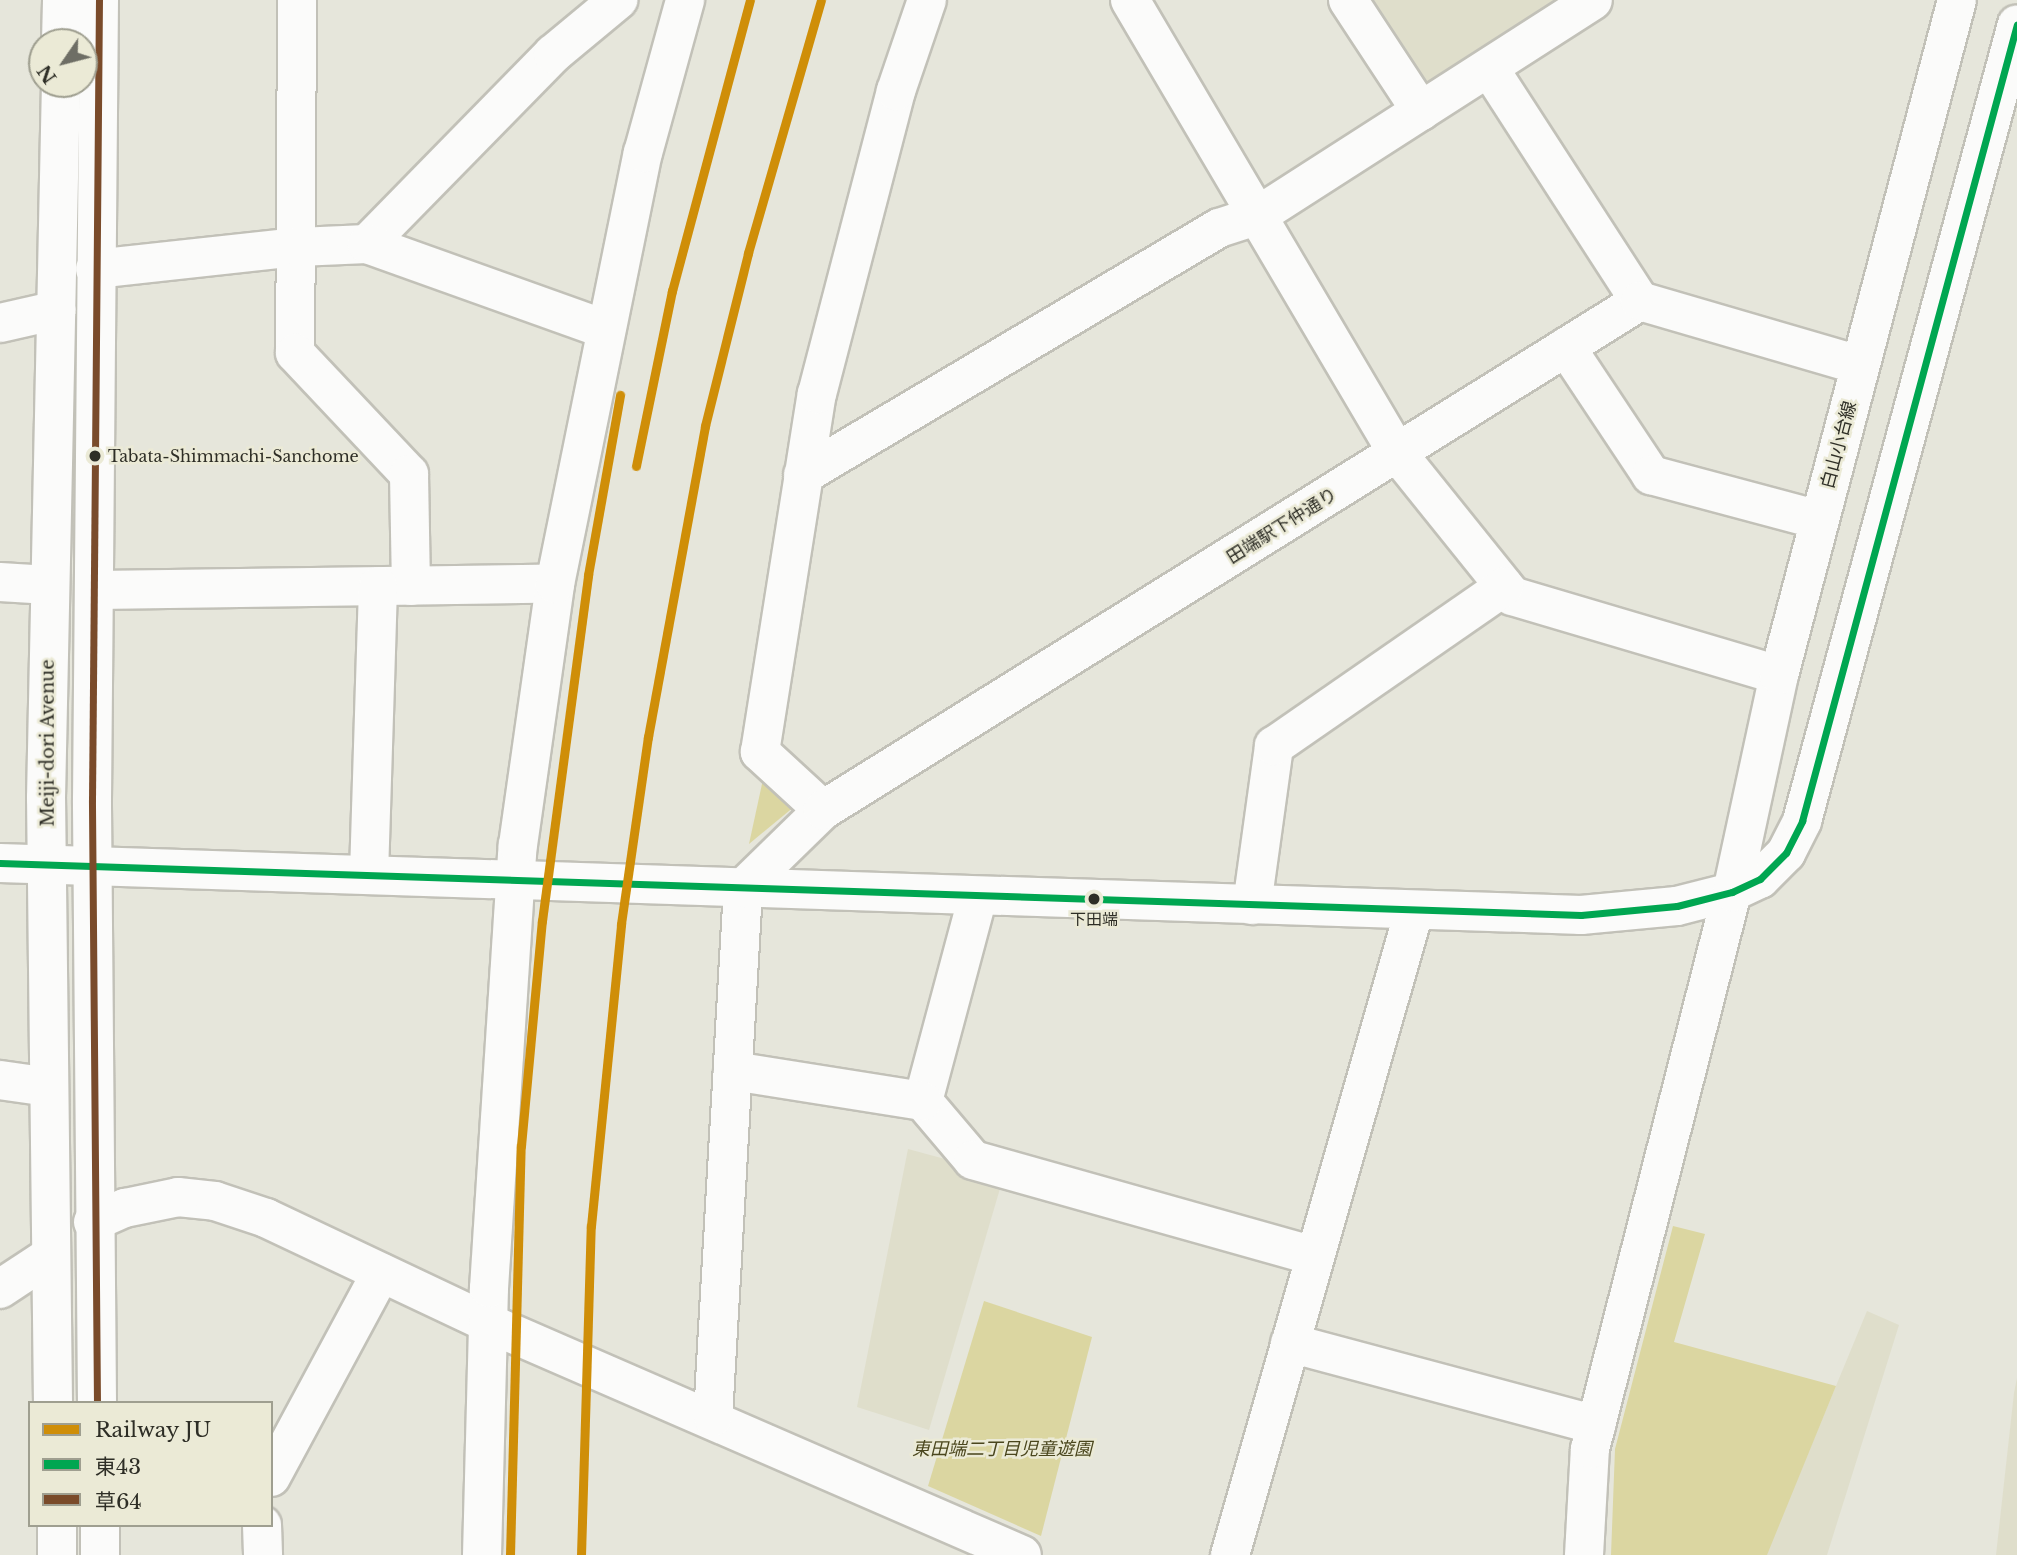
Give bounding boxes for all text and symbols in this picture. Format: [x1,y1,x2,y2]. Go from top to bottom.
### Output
north arrow [28,28,98,98]
text: N [32,60,62,88]
street label: 白山小台線 [1817,399,1861,491]
place label: Tabata-Shimmachi-Sanchome [108,446,359,466]
marker: Tabata-Shimmachi-Sanchome [88,449,102,463]
street label: 田端駅下仲通り [1223,483,1341,569]
street label: Meiji-dori Avenue [37,659,59,827]
marker: 下田端 [1087,892,1101,906]
place label: 下田端 [1070,909,1118,929]
legend [28,1401,273,1527]
text: Railway JU [95,1417,211,1443]
park label: 東田端二丁目児童遊園 [912,1438,1092,1460]
text: 東43 [95,1454,141,1480]
text: 草64 [95,1489,142,1515]

